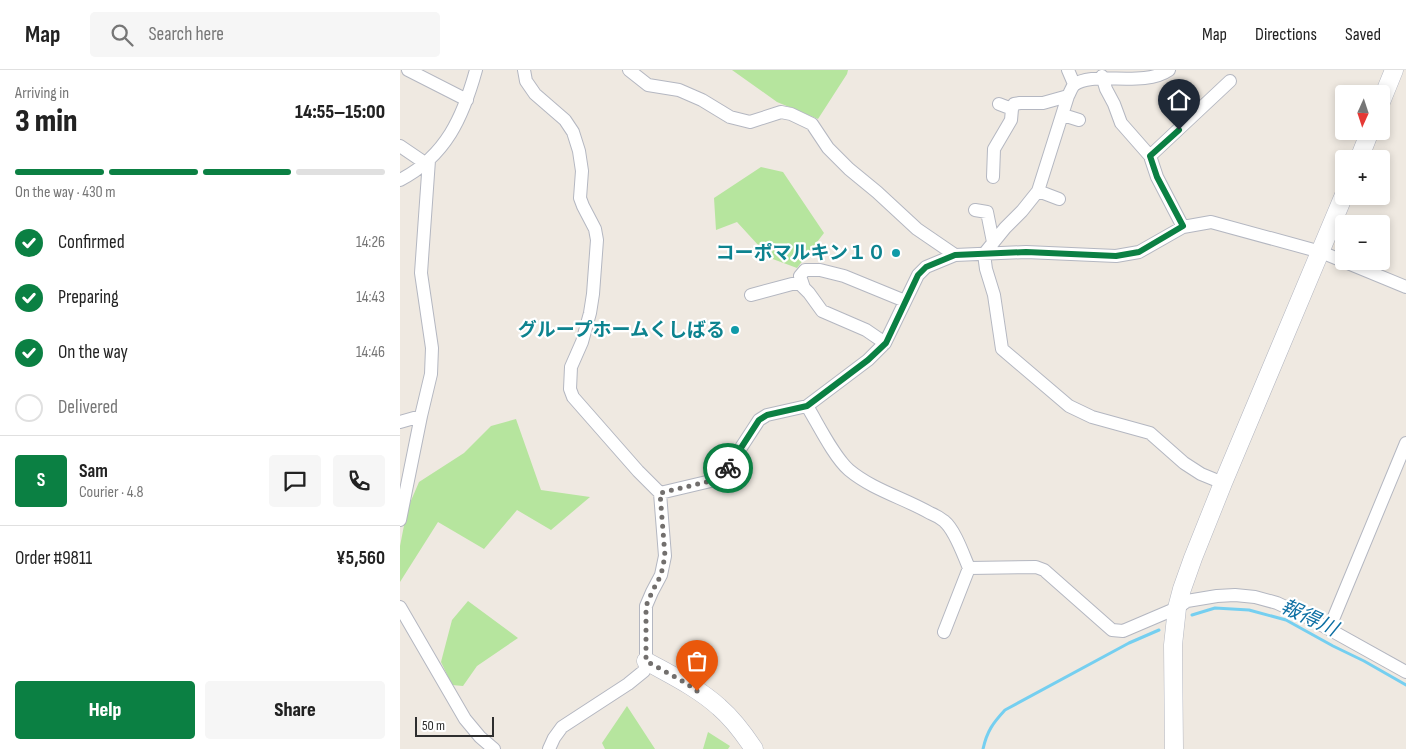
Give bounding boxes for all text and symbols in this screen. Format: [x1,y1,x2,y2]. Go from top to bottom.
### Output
search box [90,12,440,57]
text: Map [25,20,60,49]
icon: search [108,21,136,49]
text: Search here [148,23,224,46]
text: Map [1202,24,1227,45]
text: Directions [1255,24,1317,45]
text: Saved [1345,24,1381,45]
pin [1158,79,1200,130]
text: Arriving in [15,84,69,103]
north arrow [1335,85,1390,140]
map controls [1335,85,1390,270]
icon: home [1165,86,1193,114]
text: 14:55–15:00 [295,101,385,124]
text: 3 min [15,102,77,141]
button: + [1335,150,1390,205]
text: On the way · 430 m [15,183,116,202]
button: − [1335,215,1390,270]
icon: check [15,229,43,257]
text: Confirmed [58,231,125,254]
text: 14:26 [356,233,385,252]
place label: コーポマルキン１０ [716,242,886,265]
marker: コーポマルキン１０ [890,247,902,259]
icon: check [15,284,43,312]
text: Preparing [58,286,119,309]
text: 14:43 [356,288,385,307]
place label: グループホームくしばる [518,319,725,342]
marker: グループホームくしばる [729,324,741,336]
icon: check [15,339,43,367]
text: On the way [58,341,128,364]
text: 14:46 [356,343,385,362]
text: Delivered [58,396,118,419]
courier [703,443,753,493]
icon: bike [714,454,742,482]
button: chat [269,455,321,507]
button: phone [333,455,385,507]
text: Sam [79,460,108,483]
text: S [37,469,45,492]
text: Courier · 4.8 [79,483,143,502]
text: Order #9811 [15,547,92,570]
text: ¥5,560 [336,547,385,570]
water label: 報得川 [1277,594,1343,642]
pin [676,640,718,691]
icon: bag [683,647,711,675]
button: Help [15,681,195,739]
button: Share [205,681,385,739]
scale bar [415,714,494,737]
text: 50 m [422,717,445,734]

